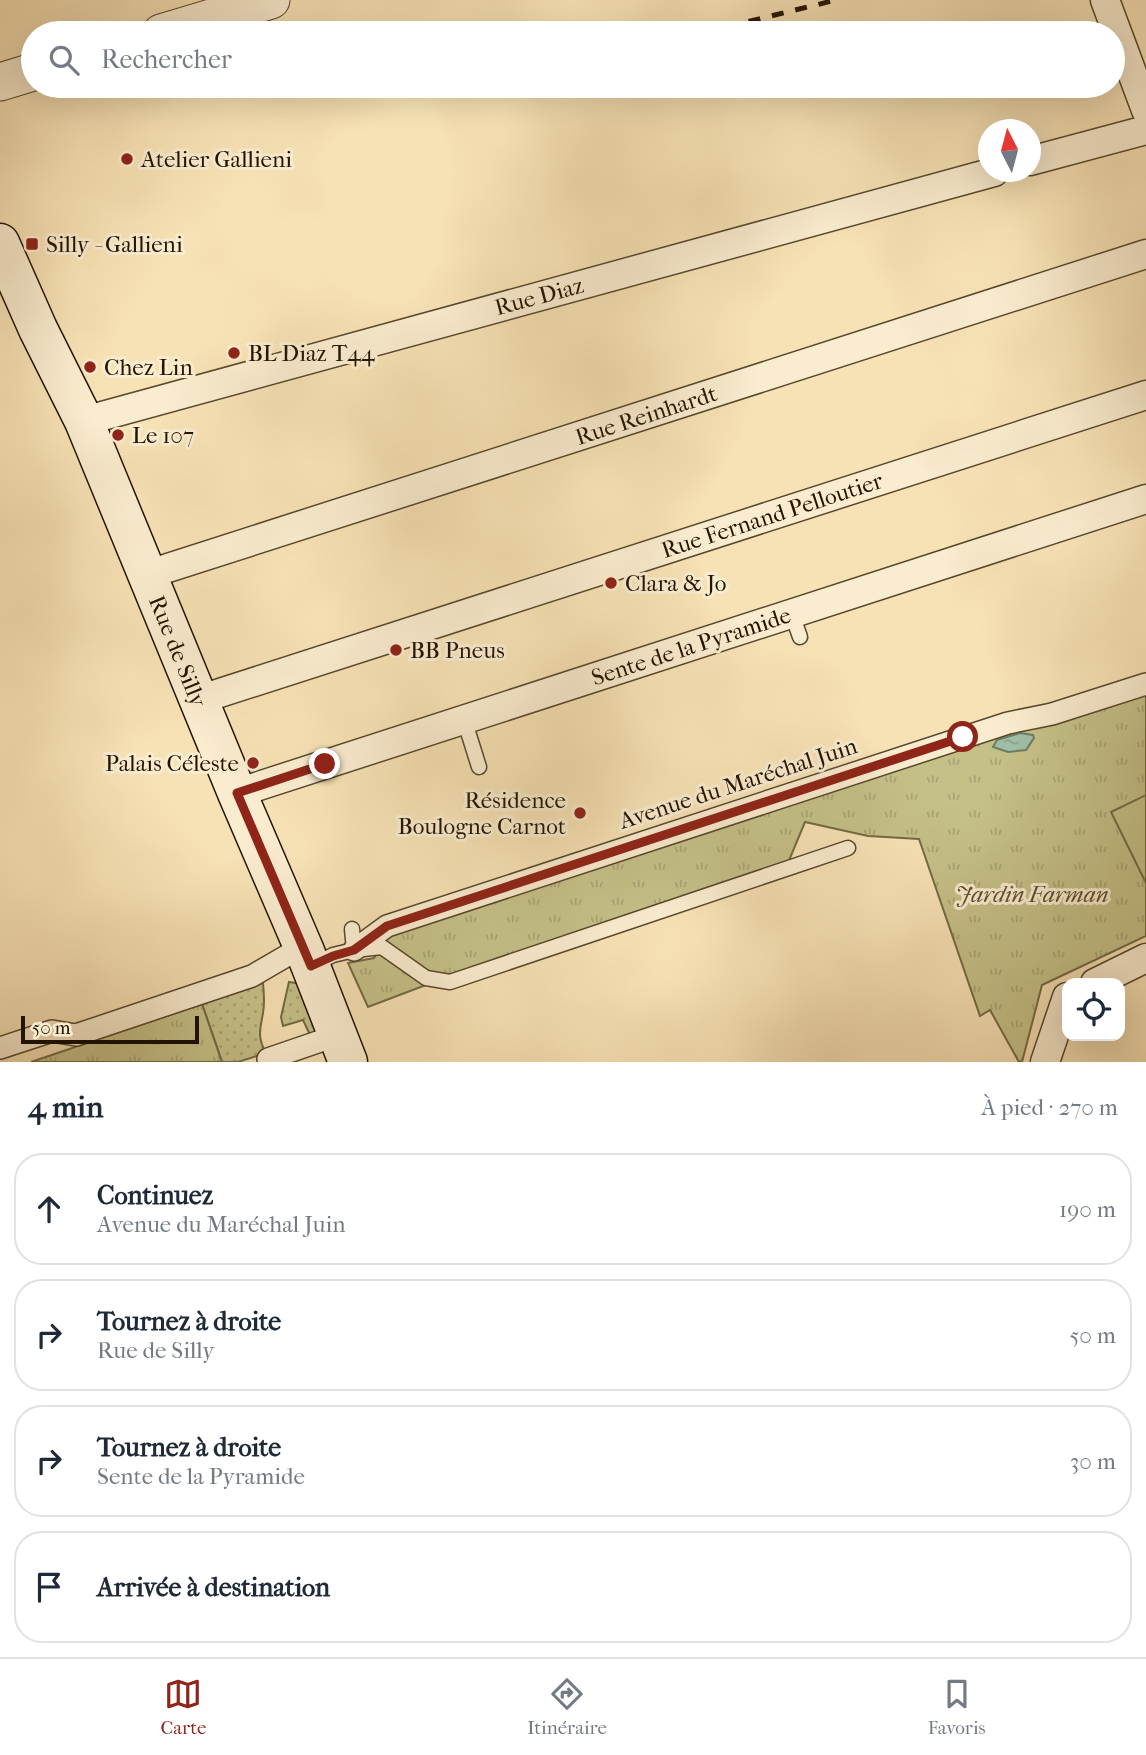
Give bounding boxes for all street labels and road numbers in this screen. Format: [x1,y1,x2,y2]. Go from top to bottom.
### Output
street label: Rue Diaz [492,272,586,321]
street label: Rue Reinhardt [572,380,720,451]
street label: Rue Fernand Pelloutier [658,467,886,564]
street label: Rue de Silly [143,592,212,711]
street label: Sente de la Pyramide [588,602,794,691]
street label: Avenue du Maréchal Juin [615,732,861,835]

